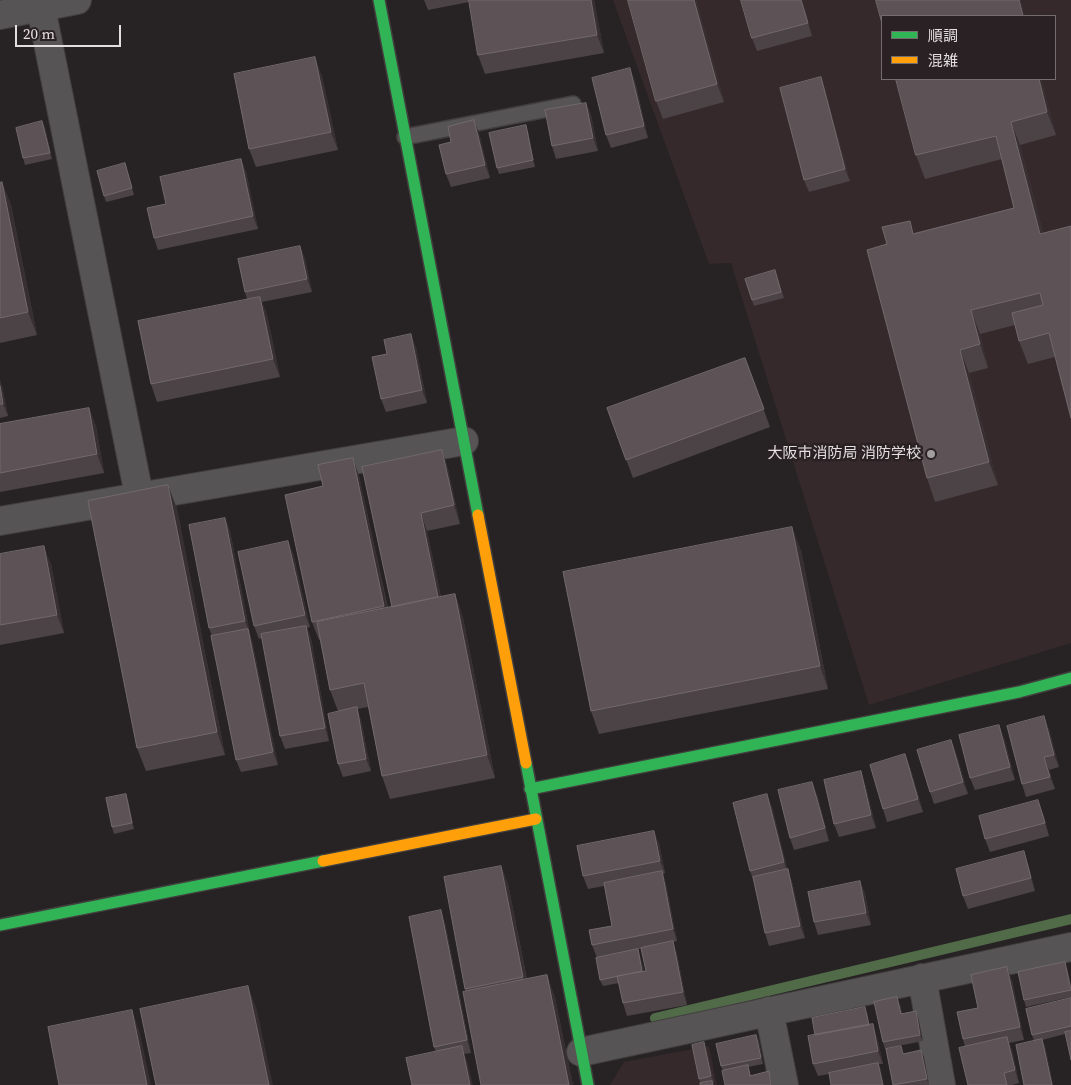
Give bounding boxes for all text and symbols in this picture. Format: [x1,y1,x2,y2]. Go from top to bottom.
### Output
scale bar [18,15,124,47]
legend [881,15,1056,80]
text: 20 m [23,23,55,44]
text: 順調 [928,25,958,46]
text: 混雑 [928,50,958,71]
place label: 大阪市消防局 消防学校 [768,445,921,463]
marker: 大阪市消防局 消防学校 [925,448,937,460]

